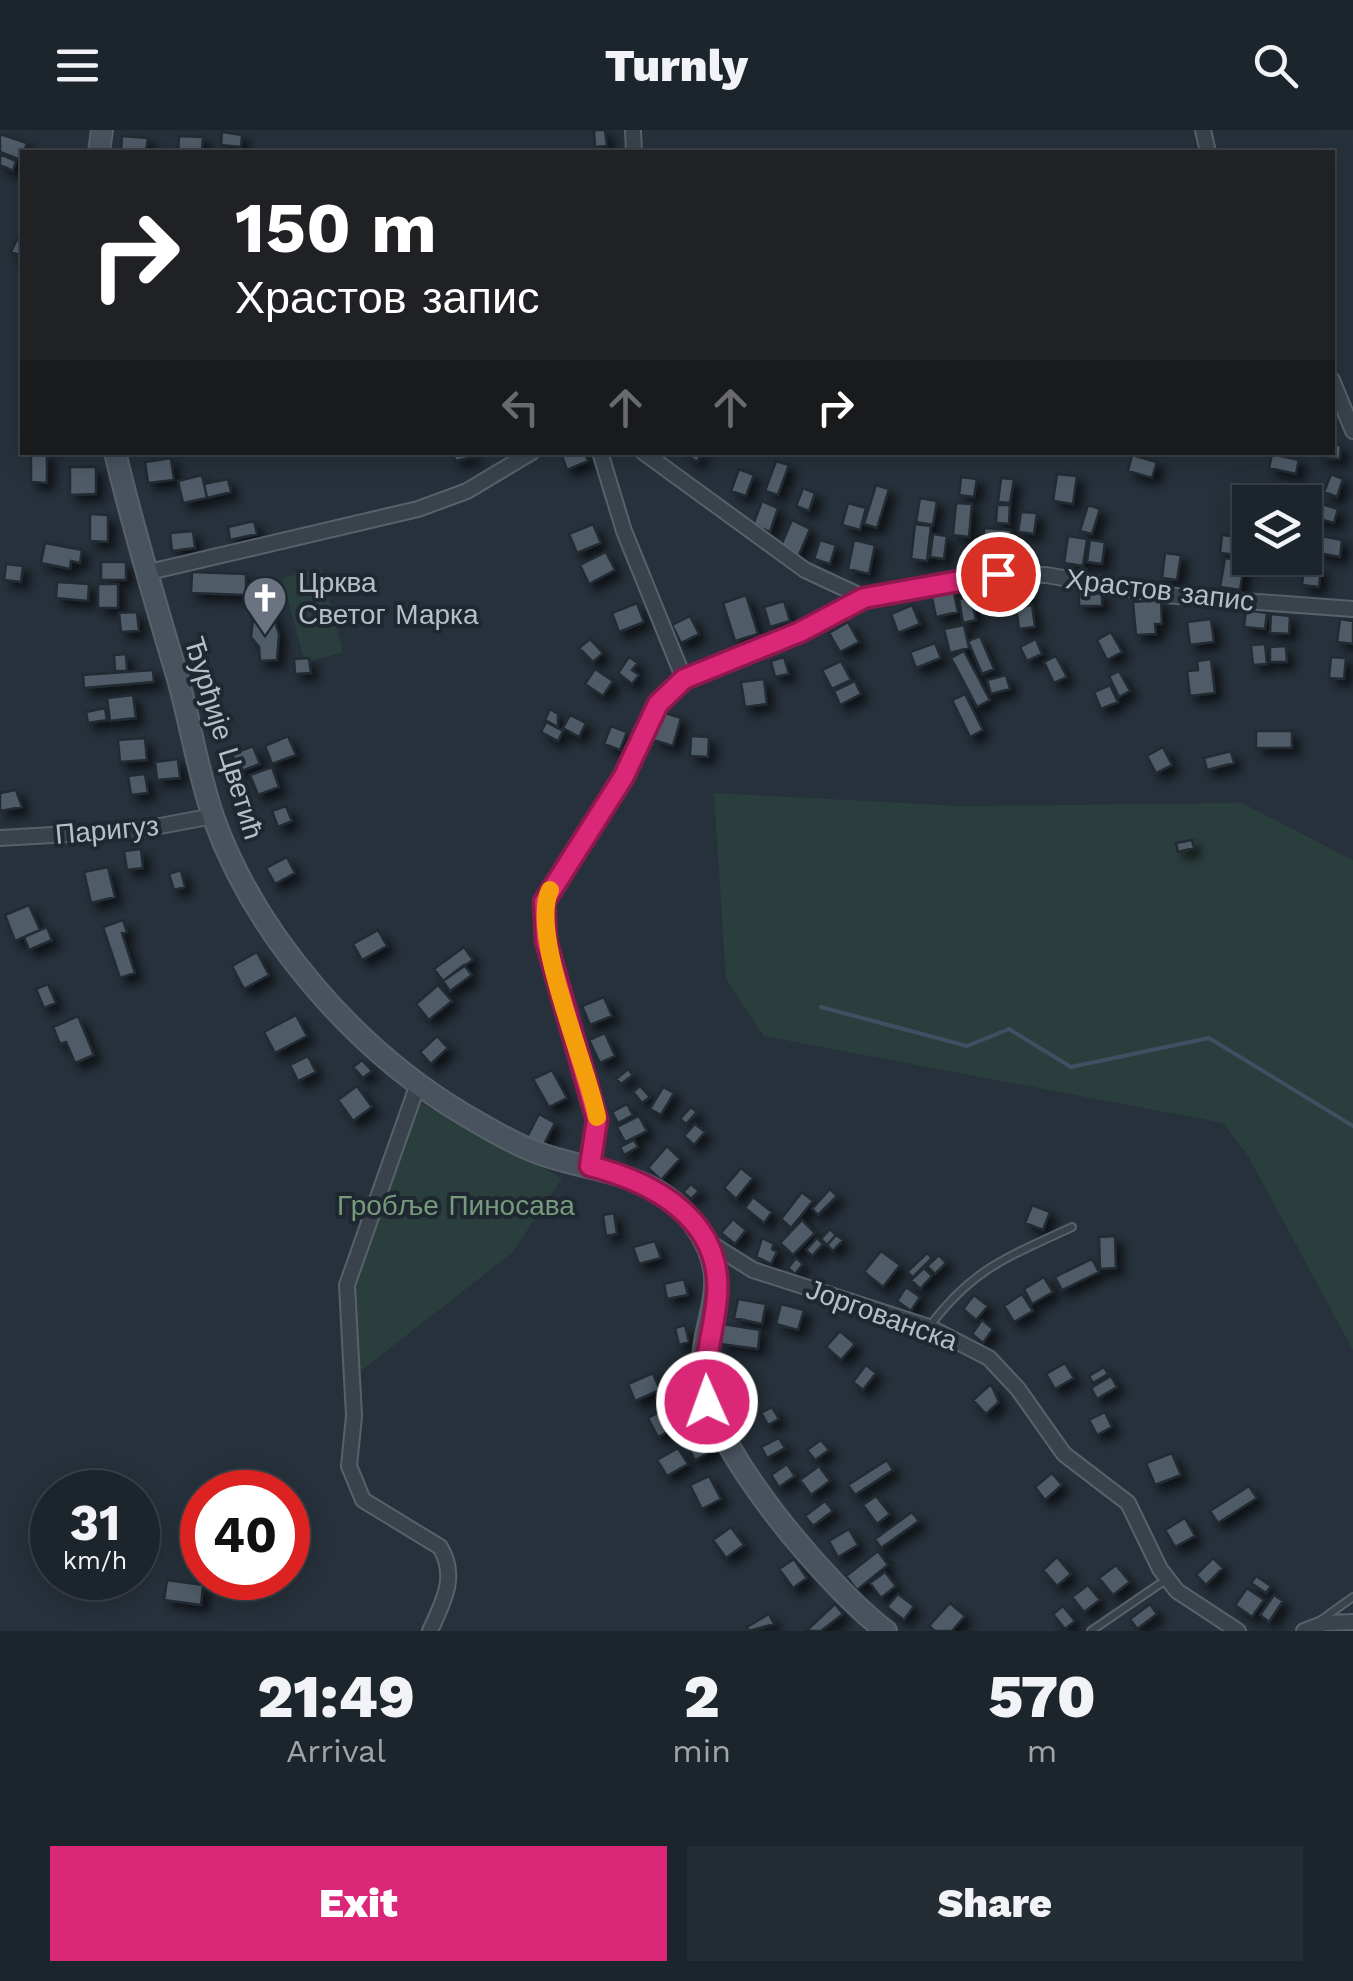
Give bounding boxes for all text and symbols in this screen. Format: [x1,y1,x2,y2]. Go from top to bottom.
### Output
icon: menu [50,38,105,93]
icon: search [1248,38,1303,93]
text: Turnly [605,39,748,92]
text: 150 m [235,187,437,269]
icon: right [70,190,200,320]
text: Храстов запис [235,271,540,324]
icon: left [493,380,548,435]
icon: ahead [598,380,653,435]
icon: ahead [703,380,758,435]
icon: right [808,380,863,435]
map controls [1232,485,1322,575]
button: layers [1232,485,1322,575]
pin [956,532,1041,617]
icon: arrive [971,547,1026,602]
street label: Храстов запис [1064,562,1256,618]
place label: Црква Светог Марка [298,566,479,631]
church icon: Црква Светог Марка [242,575,288,636]
street label: Ђурђије Цветић [178,633,270,843]
street label: Паригуз [54,809,160,851]
park label: Гробље Пиносава [337,1189,575,1222]
street label: Јоргованска [802,1272,962,1358]
position arrow [655,1350,759,1454]
speed limit sign: 40 [180,1470,310,1600]
text: 31 [69,1493,121,1552]
text: km/h [63,1546,127,1575]
text: 21:49 [257,1661,415,1732]
text: 2 [684,1661,720,1732]
text: 570 [988,1661,1096,1732]
text: Arrival [286,1732,386,1770]
text: min [672,1732,731,1770]
text: m [1027,1732,1057,1770]
button: Exit [50,1846,667,1961]
button: Share [687,1846,1303,1961]

